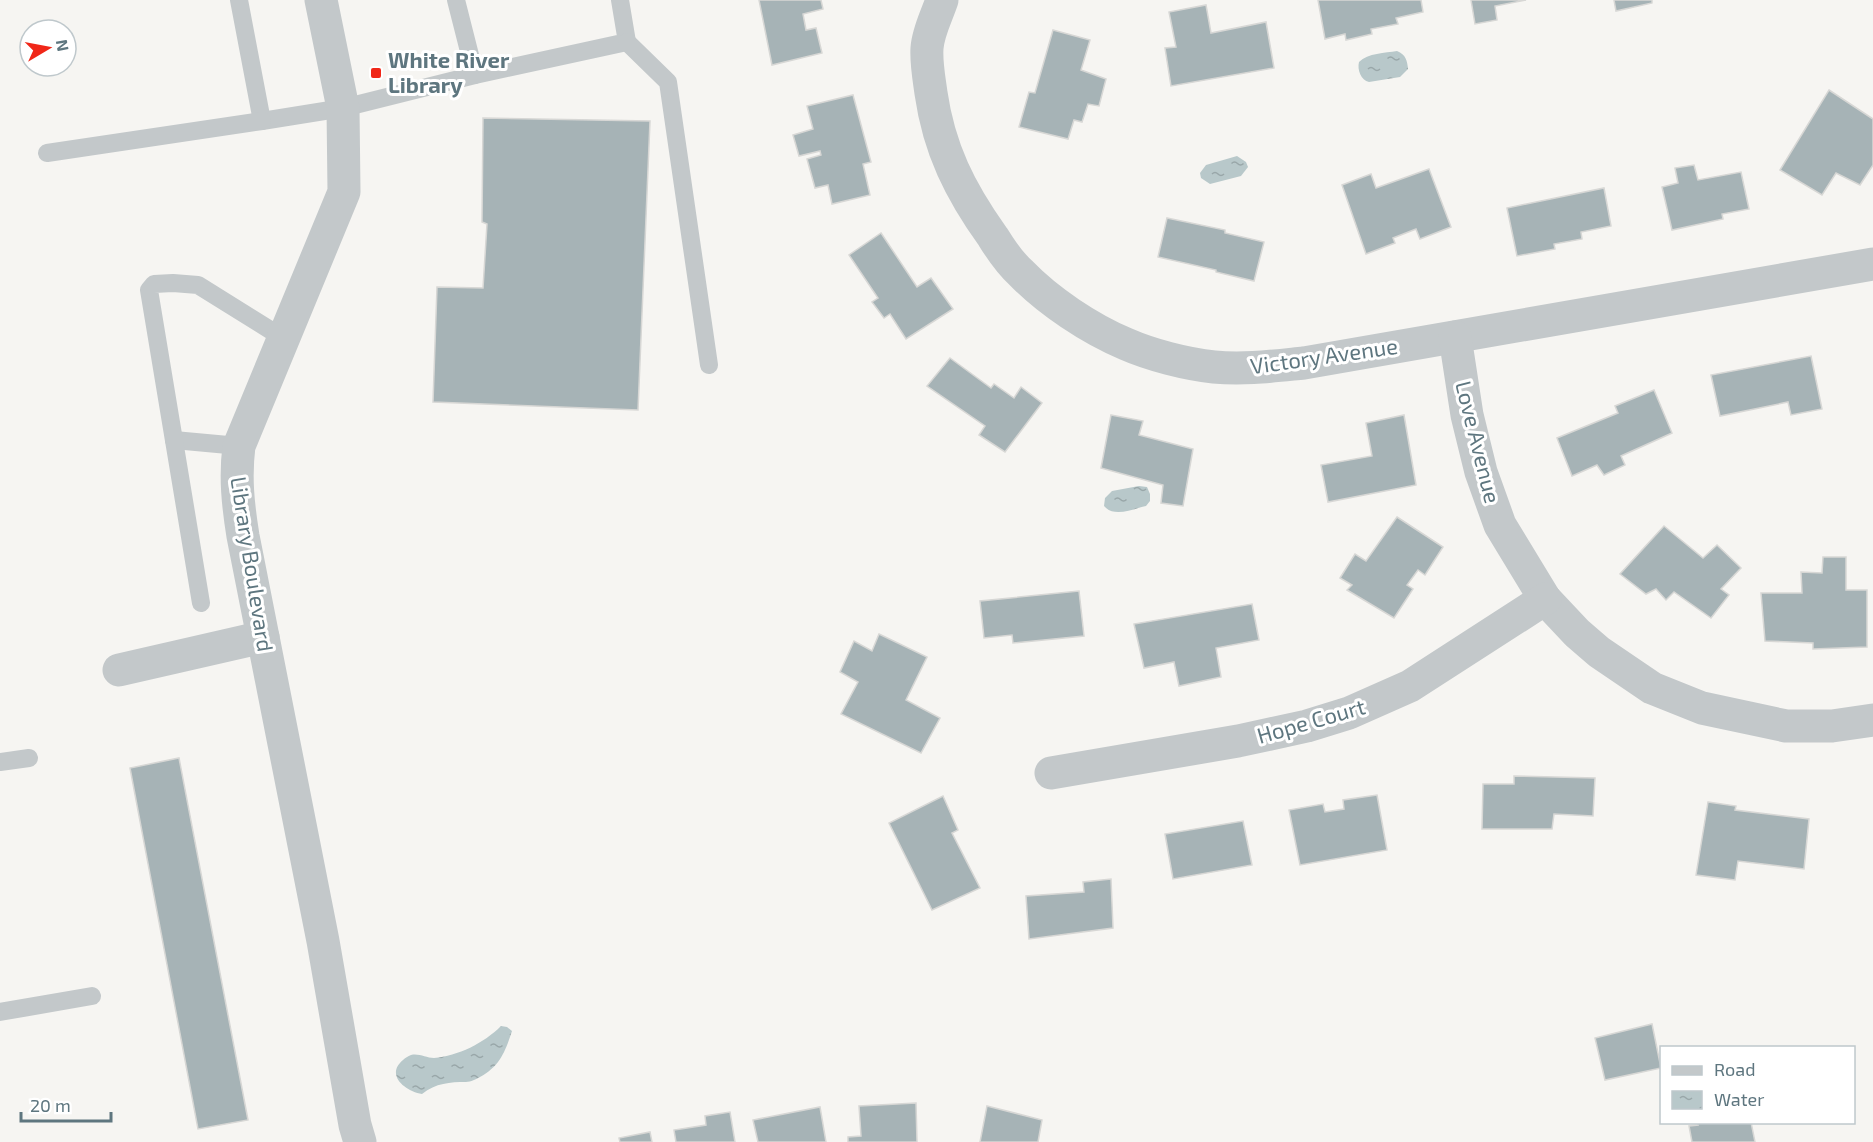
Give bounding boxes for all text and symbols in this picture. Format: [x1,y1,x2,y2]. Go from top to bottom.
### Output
north arrow [18,18,78,78]
text: N [53,38,74,53]
place label: White River Library [388,46,510,98]
marker: White River Library [369,66,383,80]
street label: Victory Avenue [1248,332,1399,378]
street label: Love Avenue [1451,378,1507,506]
street label: Library Boulevard [226,474,280,653]
street label: Hope Court [1254,692,1368,748]
legend [1660,1046,1855,1124]
text: Road [1714,1058,1755,1080]
scale bar [21,1085,111,1123]
text: Water [1714,1088,1764,1110]
text: 20 m [30,1094,71,1116]

